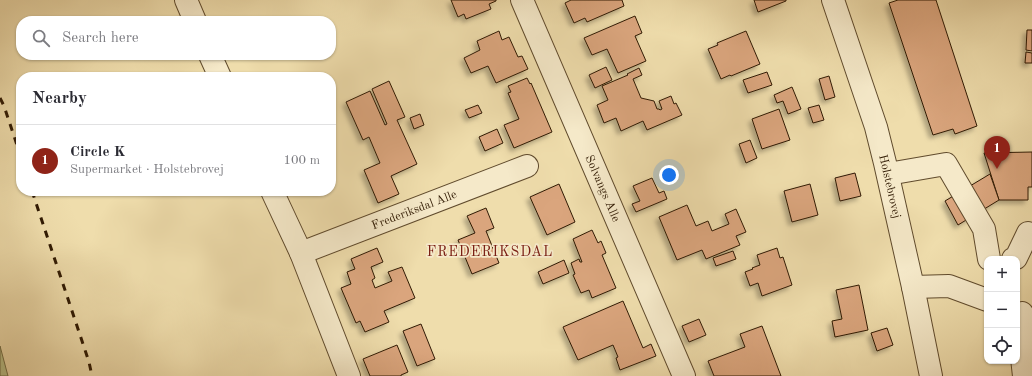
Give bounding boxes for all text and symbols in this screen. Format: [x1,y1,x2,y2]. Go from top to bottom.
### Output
search box [16,16,336,60]
icon: search [30,27,52,49]
text: Search here [62,31,139,46]
text: Nearby [32,90,87,107]
pin: 1 [984,136,1010,169]
text: Circle K [70,145,125,160]
street label: Holstebrovej [876,153,902,220]
text: 1 [41,154,49,167]
text: 100 m [283,154,320,167]
street label: Solvangs Alle [583,154,622,224]
text: Supermarket · Holstebrovej [70,163,224,176]
your location [659,165,679,185]
street label: Frederiksdal Alle [370,189,459,232]
district label: FREDERIKSDAL [427,245,553,259]
map controls [984,256,1020,364]
button: + [984,256,1020,292]
button: − [984,292,1020,328]
button: locate [984,328,1020,364]

